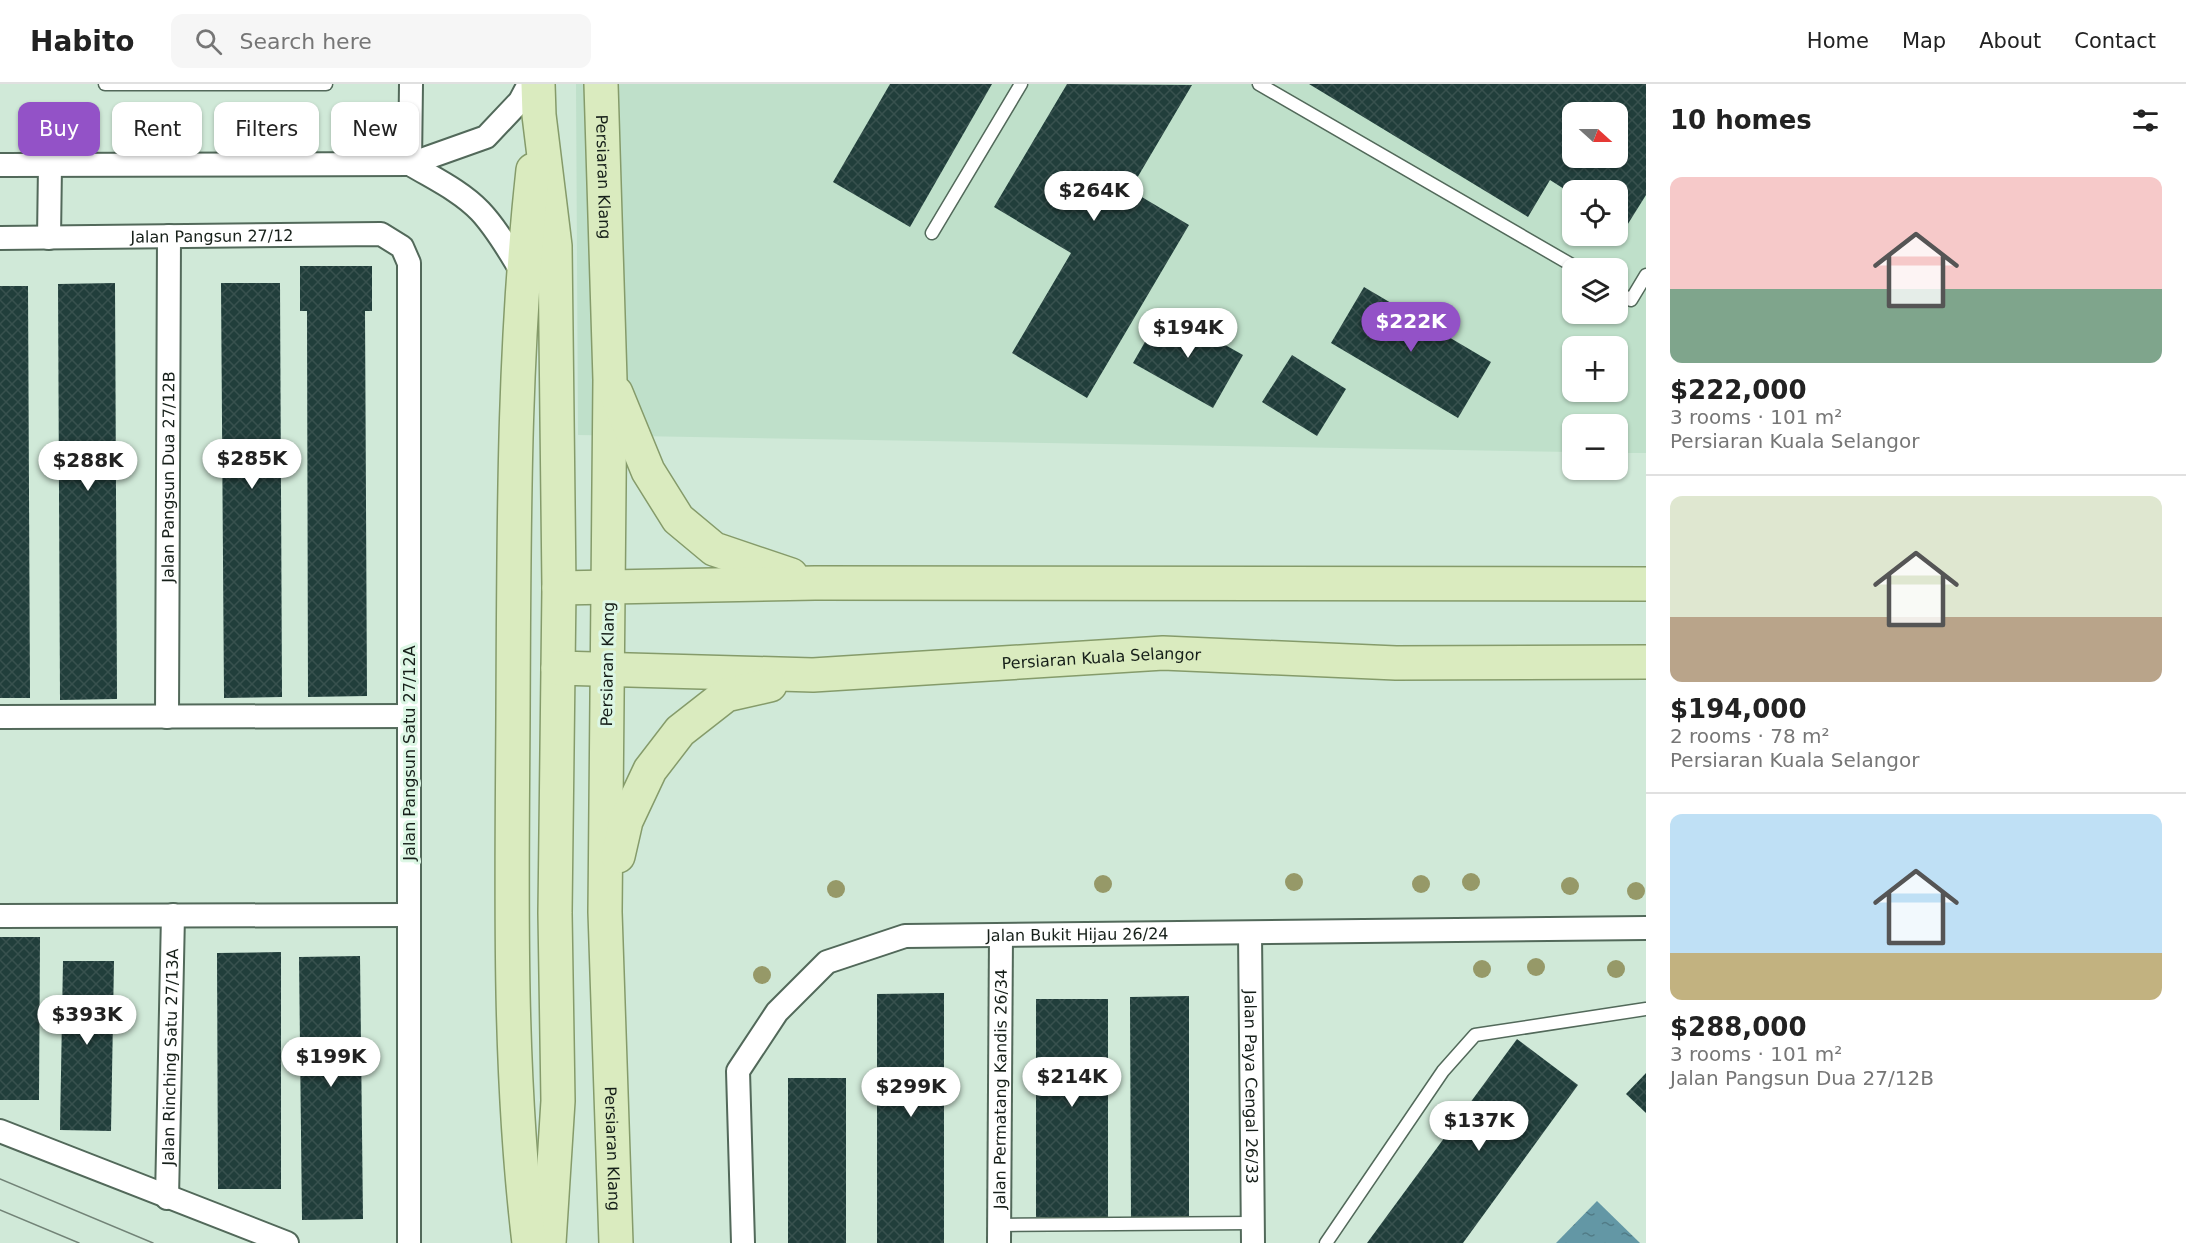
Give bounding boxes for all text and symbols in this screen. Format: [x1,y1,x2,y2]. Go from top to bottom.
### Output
search box [171,14,591,68]
text: Habito [30,25,135,58]
icon: search [192,25,225,58]
text: Search here [240,29,372,54]
text: Home [1807,29,1869,53]
text: Map [1902,29,1946,53]
text: About [1979,29,2041,53]
text: Contact [2074,29,2156,53]
chip: Buy [18,102,100,156]
chip: Rent [112,102,202,156]
chip: Filters [214,102,319,156]
chip: New [331,102,419,156]
north arrow [1562,102,1628,168]
map controls [1562,102,1628,480]
icon: filters [2129,104,2162,137]
text: 10 homes [1670,105,1812,135]
street label: Persiaran Klang [592,114,615,240]
pin: $264K [1052,171,1136,222]
text: $264K [1058,178,1130,202]
button: locate [1562,180,1628,246]
icon: home [1862,216,1970,324]
street label: Jalan Pangsun 27/12 [129,226,294,247]
button: layers [1562,258,1628,324]
pin: $222K [1369,302,1453,353]
pin: $194K [1146,308,1230,359]
text: $222K [1375,309,1447,333]
text: $194K [1152,315,1224,339]
button: + [1562,336,1628,402]
street label: Jalan Pangsun Dua 27/12B [159,371,178,584]
text: $222,000 [1670,375,1807,405]
text: 3 rooms · 101 m² [1670,405,1842,429]
button: − [1562,414,1628,480]
text: Persiaran Kuala Selangor [1670,429,1919,453]
pin: $285K [210,439,294,490]
pin: $288K [46,441,130,492]
text: $285K [216,446,288,470]
text: $288K [52,448,124,472]
icon: home [1862,535,1970,643]
street label: Persiaran Klang [597,601,618,727]
street label: Persiaran Kuala Selangor [1001,644,1202,673]
street label: Jalan Pangsun Satu 27/12A [400,645,419,862]
text: $194,000 [1670,694,1807,724]
text: 2 rooms · 78 m² [1670,724,1830,748]
text: Persiaran Kuala Selangor [1670,748,1919,772]
icon: home [1862,853,1970,961]
street label: Jalan Bukit Hijau 26/24 [985,924,1169,945]
street label: Jalan Rinching Satu 27/13A [159,948,182,1167]
street label: Jalan Permatang Kandis 26/34 [990,969,1011,1210]
street label: Jalan Paya Cengal 26/33 [1241,989,1261,1184]
pin: $393K [45,995,129,1046]
text: $393K [51,1002,123,1026]
text: $288,000 [1670,1012,1807,1042]
pin: $199K [289,1037,373,1088]
text: 3 rooms · 101 m² [1670,1042,1842,1066]
text: $199K [295,1044,367,1068]
pin: $214K [1030,1057,1114,1108]
text: $214K [1036,1064,1108,1088]
text: Jalan Pangsun Dua 27/12B [1670,1066,1934,1090]
pin: $299K [869,1067,953,1118]
text: $299K [875,1074,947,1098]
street label: Persiaran Klang [601,1086,624,1211]
pin: $137K [1437,1101,1521,1152]
text: $137K [1443,1108,1515,1132]

